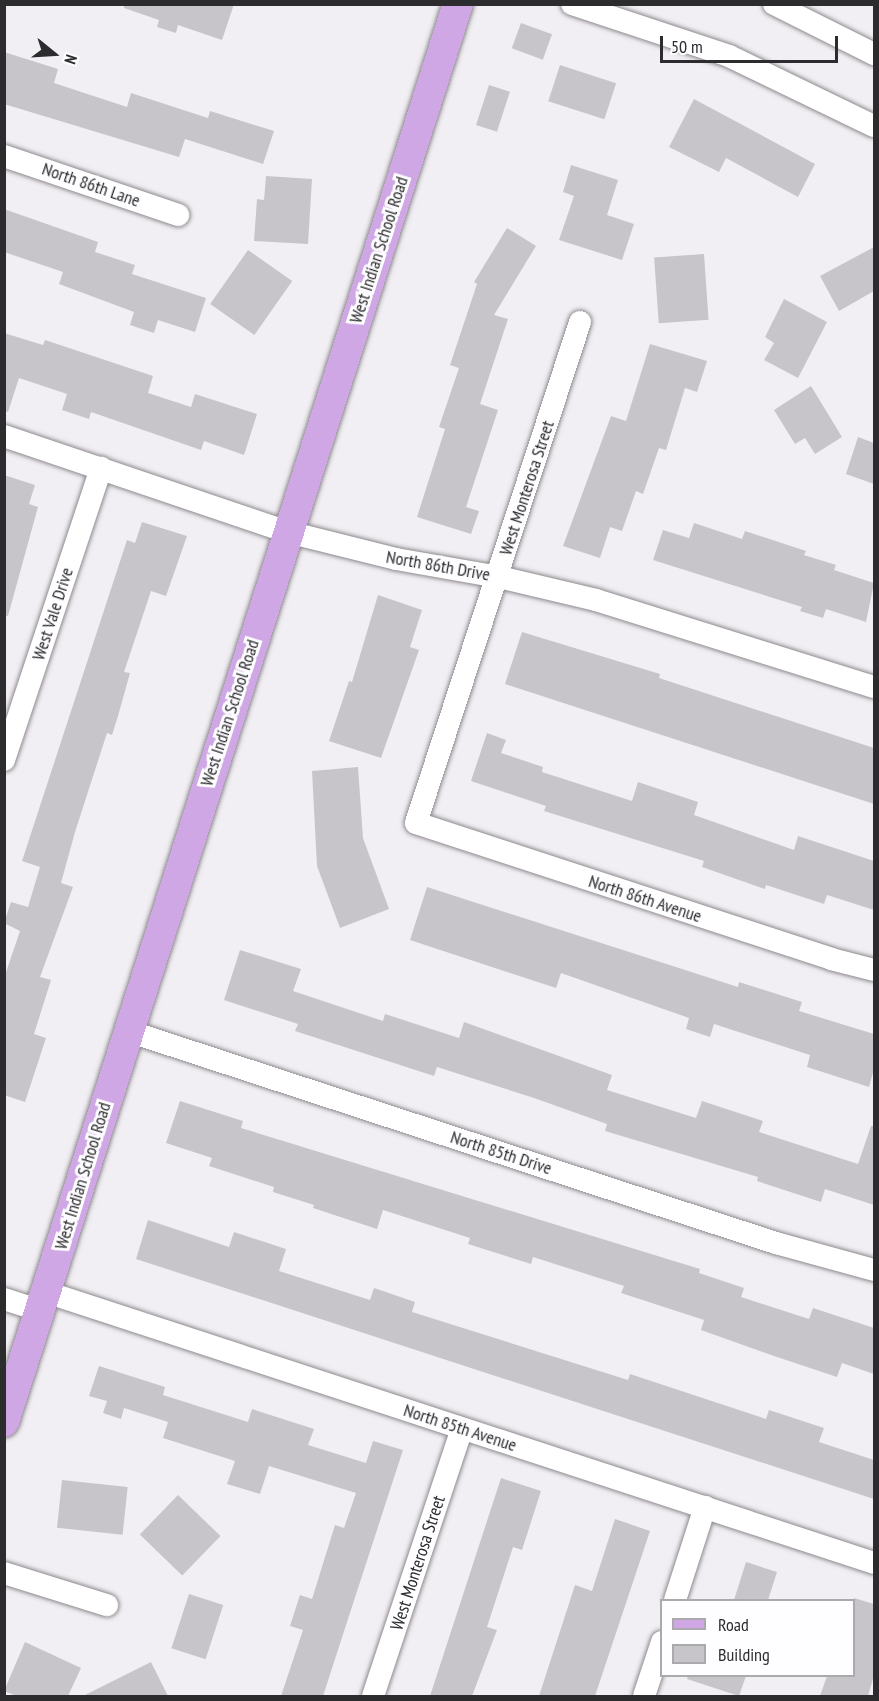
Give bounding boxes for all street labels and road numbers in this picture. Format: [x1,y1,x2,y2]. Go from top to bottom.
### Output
street label: North 86th Lane [39,158,143,212]
street label: West Indian School Road [345,174,413,326]
street label: West Monterosa Street [495,418,559,558]
street label: North 86th Drive [384,546,492,586]
street label: West Vale Drive [28,565,78,663]
street label: West Indian School Road [196,637,264,789]
street label: North 86th Avenue [586,871,704,927]
street label: West Indian School Road [50,1100,116,1252]
street label: North 85th Drive [448,1126,554,1180]
street label: North 85th Avenue [401,1400,519,1456]
street label: West Monterosa Street [386,1493,450,1633]

